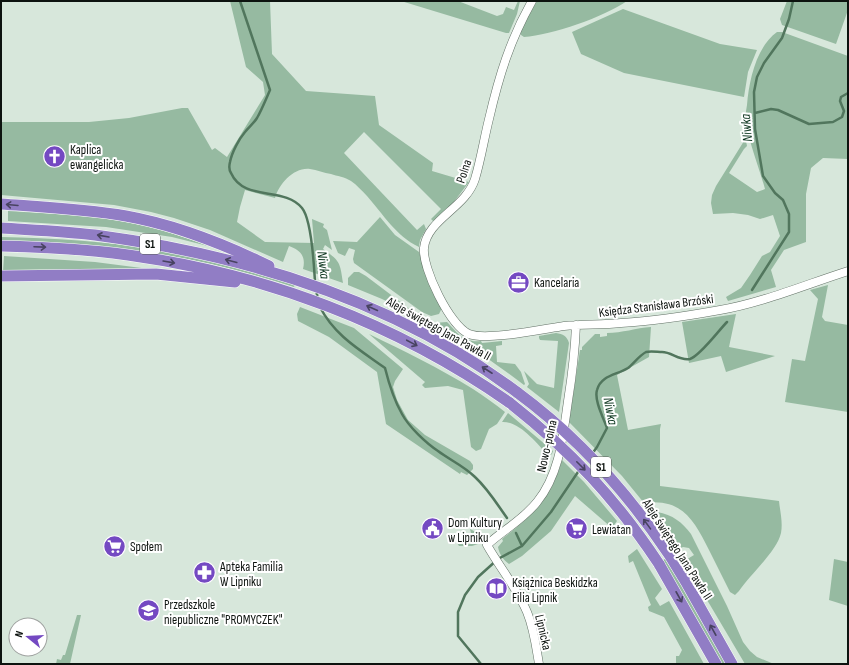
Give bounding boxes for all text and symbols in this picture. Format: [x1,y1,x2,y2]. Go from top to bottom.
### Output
water label: Niwka [737,113,756,143]
place label: Kaplica ewangelicka [70,142,124,173]
church icon: Kaplica ewangelicka [42,143,68,169]
street label: Polna [453,157,475,185]
one-way arrow [6,201,19,208]
one-way arrow [97,232,110,240]
road number: S1 [140,234,160,254]
one-way arrow [33,244,46,251]
water label: Niwka [313,250,334,280]
one-way arrow [224,257,237,264]
one-way arrow [162,258,175,266]
office icon: Kancelaria [506,269,532,295]
place label: Kancelaria [534,275,579,291]
street label: Księdza Stanisława Brzóski [598,291,714,321]
street label: Aleje świętego Jana Pawła II [383,293,494,364]
one-way arrow [367,304,379,311]
one-way arrow [405,340,417,348]
one-way arrow [482,366,493,374]
water label: Niwka [599,396,622,427]
street label: Nowo-polna [533,419,561,474]
road number: S1 [591,457,611,477]
one-way arrow [576,461,586,471]
street label: Aleje świętego Jana Pawła II [638,495,716,603]
place label: Dom Kultury w Lipniku [448,515,502,546]
public building icon: Dom Kultury w Lipniku [420,516,446,542]
supermarket icon: Lewiatan [564,516,590,542]
one-way arrow [643,519,652,530]
place label: Lewiatan [592,522,631,538]
supermarket icon: Społem [101,533,127,559]
place label: Społem [130,539,162,555]
place label: Apteka Familia W Lipniku [219,559,283,590]
pharmacy icon: Apteka Familia W Lipniku [192,560,218,586]
place label: Książnica Beskidzka Filia Lipnik [512,575,598,606]
library icon: Książnica Beskidzka Filia Lipnik [483,576,509,602]
one-way arrow [675,591,683,603]
place label: Przedszkole niepubliczne "PROMYCZEK" [164,597,283,628]
school or university icon: Przedszkole niepubliczne "PROMYCZEK" [136,598,162,624]
street label: Lipnicka [531,613,555,651]
north arrow [8,617,48,657]
one-way arrow [708,624,716,636]
text: N [12,629,26,639]

